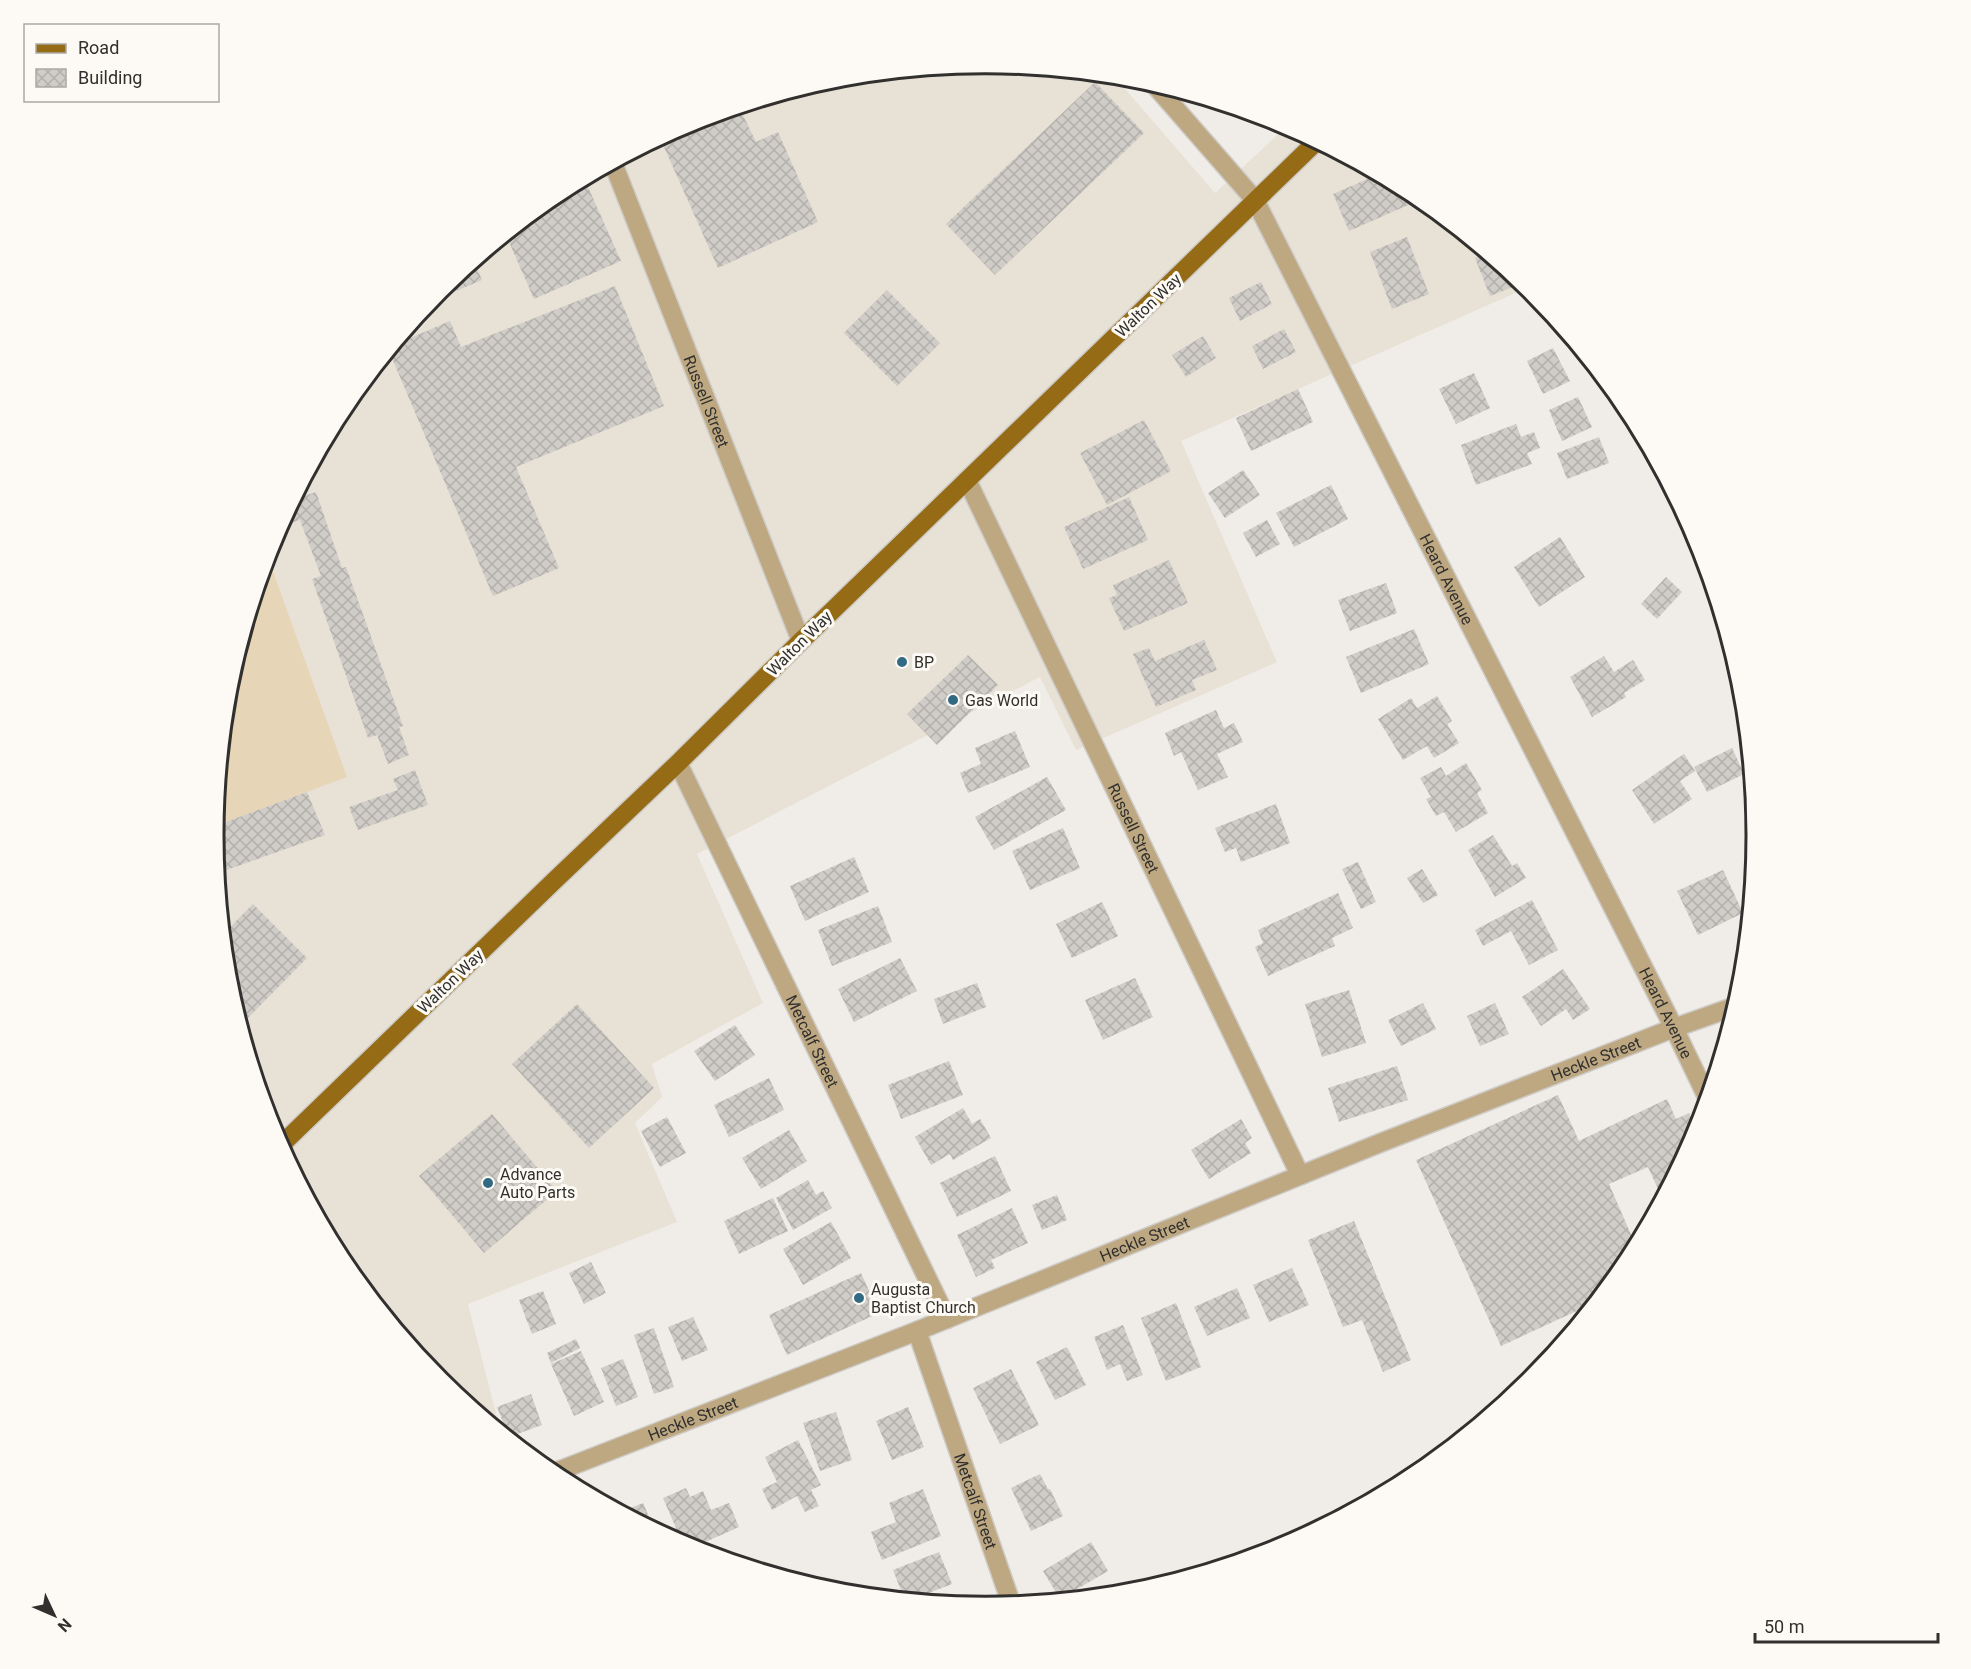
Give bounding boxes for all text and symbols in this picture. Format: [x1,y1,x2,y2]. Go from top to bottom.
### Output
legend [24,24,219,102]
text: Road [78,37,119,58]
text: Building [78,67,142,88]
street label: Walton Way [1112,269,1185,341]
street label: Russell Street [680,352,733,450]
street label: Heard Avenue [1415,531,1477,628]
street label: Walton Way [763,607,836,680]
place label: BP [914,653,934,672]
marker: BP [895,655,909,669]
place label: Gas World [965,691,1038,710]
marker: Gas World [946,693,960,707]
street label: Russell Street [1104,780,1163,876]
street label: Walton Way [414,945,487,1017]
street label: Heard Avenue [1635,964,1696,1062]
street label: Metcalf Street [782,992,843,1091]
street label: Heckle Street [1548,1033,1644,1085]
place label: Advance Auto Parts [500,1165,575,1202]
marker: Advance Auto Parts [481,1176,495,1190]
street label: Heckle Street [1097,1213,1192,1266]
place label: Augusta Baptist Church [871,1280,976,1317]
marker: Augusta Baptist Church [852,1291,866,1305]
street label: Heckle Street [645,1393,741,1445]
street label: Metcalf Street [950,1451,1001,1552]
north arrow [24,1585,84,1645]
scale bar [1755,1606,1938,1644]
text: N [54,1614,75,1636]
text: 50 m [1764,1616,1804,1637]

